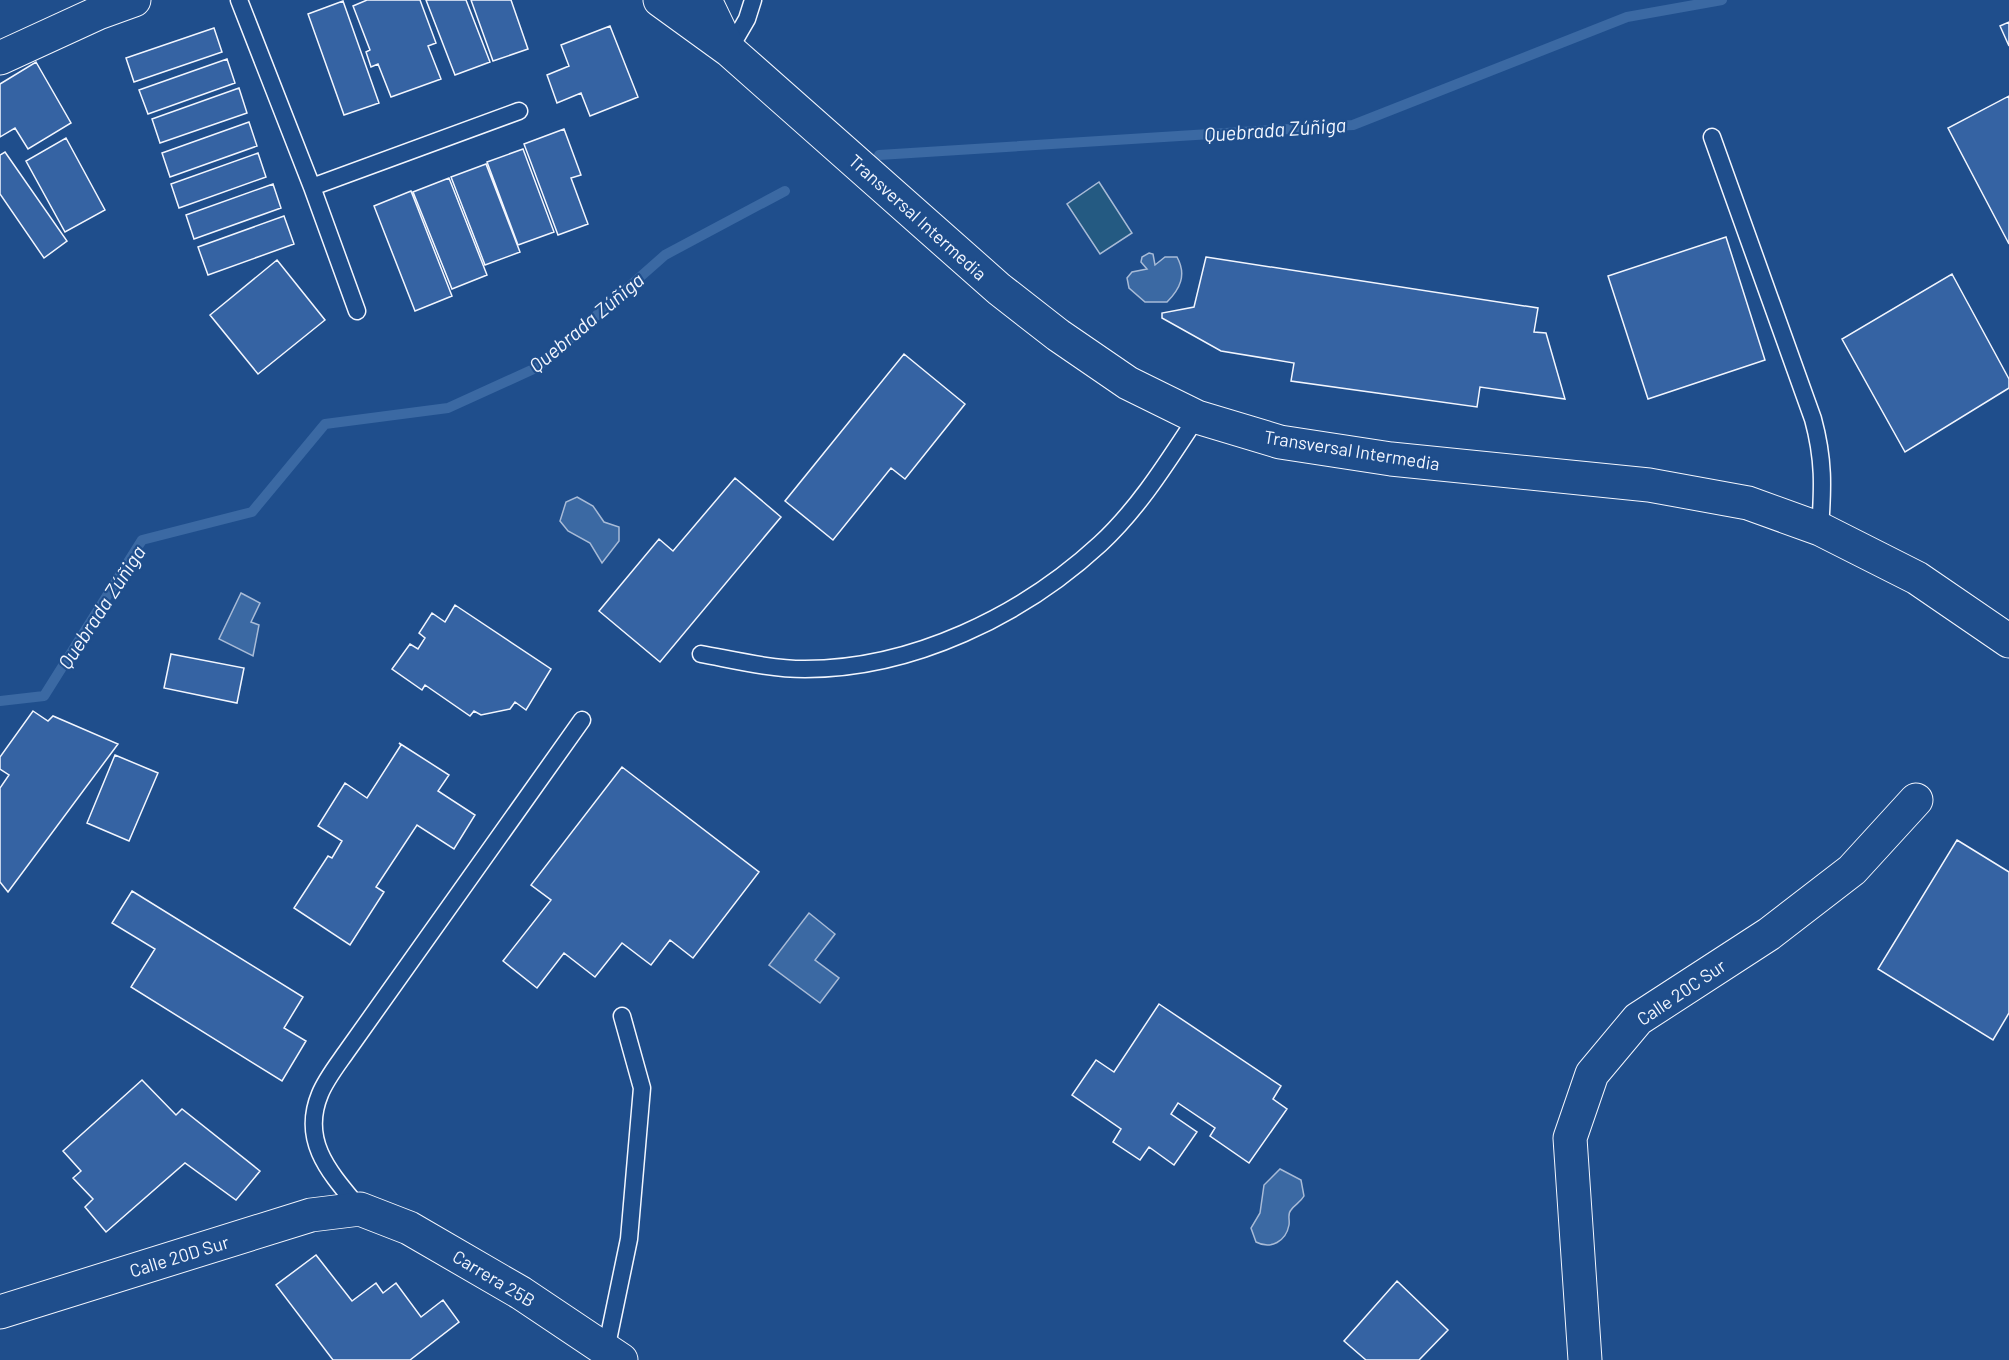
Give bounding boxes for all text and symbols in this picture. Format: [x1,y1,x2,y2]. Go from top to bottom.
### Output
water label: Quebrada Zúñiga [1203,112,1347,146]
street label: Transversal Intermedia [845,149,991,285]
water label: Quebrada Zúñiga [524,267,648,377]
street label: Transversal Intermedia [1263,425,1441,475]
water label: Quebrada Zúñiga [52,541,150,673]
street label: Calle 20C Sur [1632,954,1730,1030]
street label: Calle 20D Sur [127,1230,232,1282]
street label: Carrera 25B [449,1245,539,1311]

